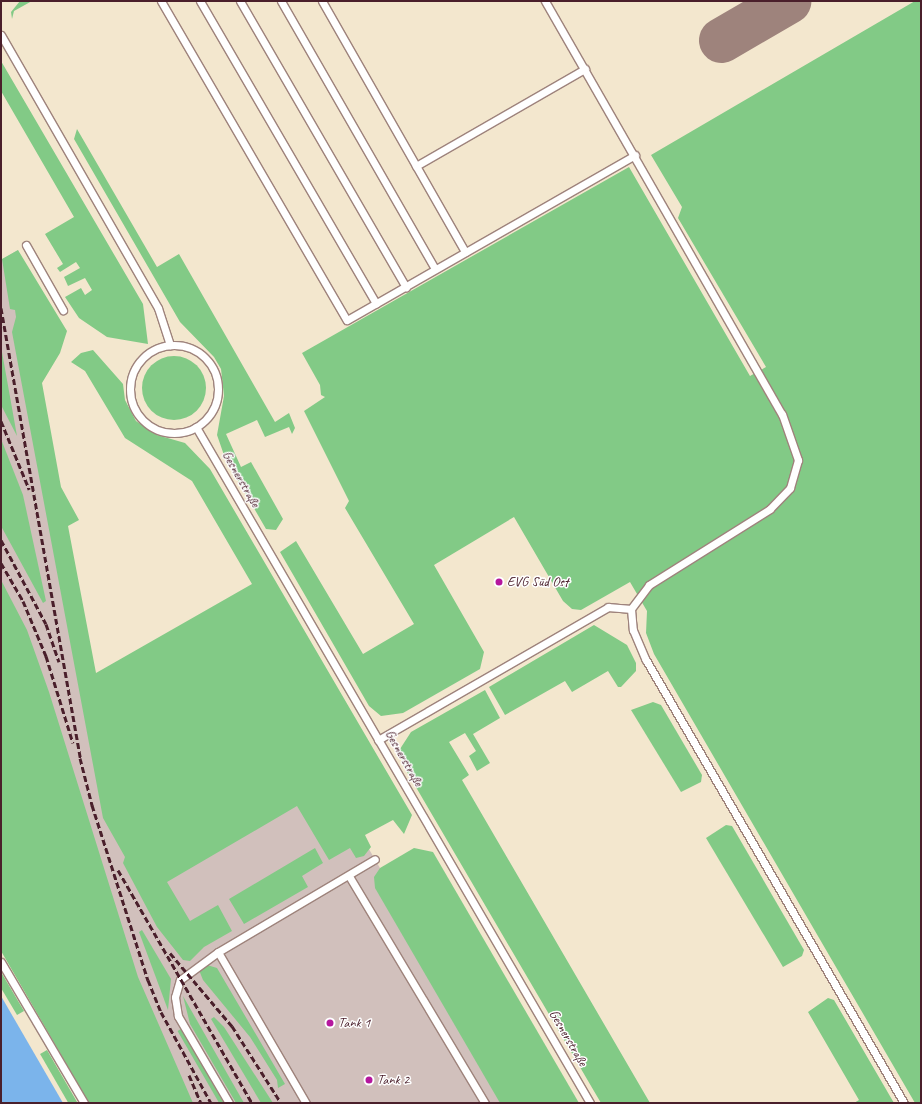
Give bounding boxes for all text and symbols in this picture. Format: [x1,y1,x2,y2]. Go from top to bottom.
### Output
street label: Gesnerstraße [218,448,264,510]
place label: EVG Süd Ost [507,574,569,590]
marker: EVG Süd Ost [494,577,504,587]
street label: Gesnerstraße [381,727,427,789]
street label: Gesnerstraße [545,1007,591,1069]
place label: Tank 1 [338,1015,370,1031]
marker: Tank 1 [325,1018,335,1028]
place label: Tank 2 [377,1072,409,1088]
marker: Tank 2 [364,1075,374,1085]

